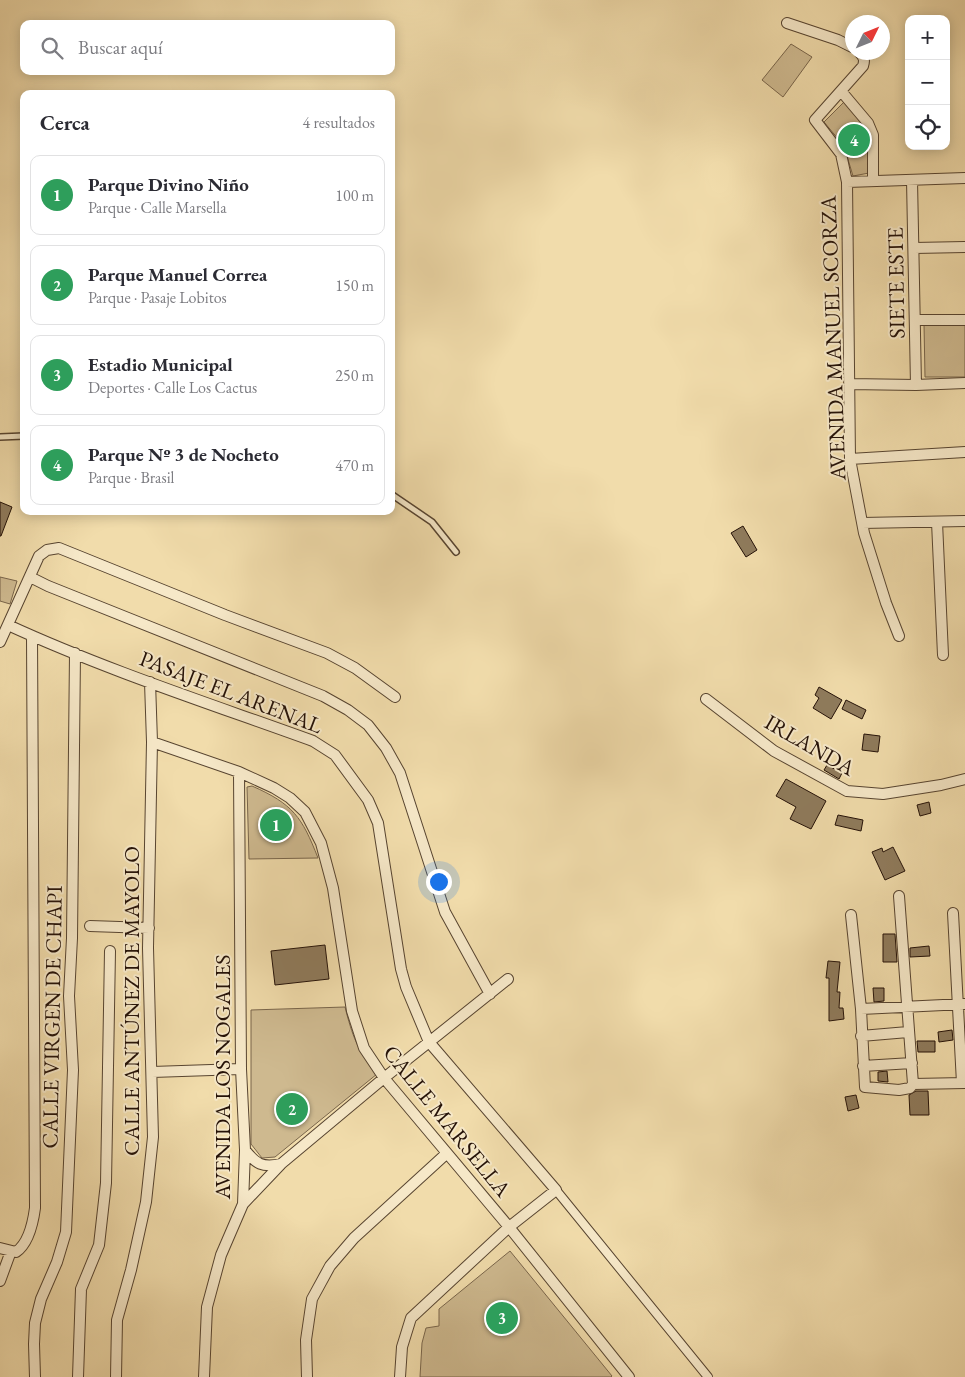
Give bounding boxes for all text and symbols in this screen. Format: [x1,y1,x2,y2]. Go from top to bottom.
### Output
north arrow [845,15,890,60]
map controls [905,15,950,150]
button: + [905,15,950,60]
search box [20,20,395,75]
icon: search [38,34,66,62]
text: Buscar aquí [78,35,163,60]
button: − [905,60,950,105]
button: locate [905,105,950,150]
text: Cerca [40,109,90,136]
text: 4 resultados [303,112,375,133]
pin: 4 [838,121,870,159]
text: Parque Divino Niño [88,172,249,197]
text: 1 [53,185,61,206]
text: 100 m [335,185,374,206]
street label: AVENIDA MANUEL SCORZA [814,194,852,482]
text: Parque · Calle Marsella [88,197,227,218]
street label: SIETE ESTE [881,227,911,339]
text: Parque Manuel Correa [88,262,267,287]
text: 2 [53,275,61,296]
text: 150 m [335,275,374,296]
text: Parque · Pasaje Lobitos [88,287,227,308]
text: Estadio Municipal [88,352,233,377]
text: 3 [53,365,61,386]
text: 250 m [335,365,374,386]
text: Deportes · Calle Los Cactus [88,377,257,398]
text: Parque Nº 3 de Nocheto [88,442,279,467]
text: 4 [53,455,61,476]
text: 470 m [335,455,374,476]
text: Parque · Brasil [88,467,174,488]
street label: PASAJE EL ARENAL [135,644,327,740]
street label: IRLANDA [760,707,861,783]
pin: 1 [260,806,292,844]
street label: CALLE ANTÚNEZ DE MAYOLO [117,846,146,1156]
your location [426,869,452,895]
street label: CALLE VIRGEN DE CHAPI [35,885,69,1149]
street label: AVENIDA LOS NOGALES [208,954,237,1201]
street label: CALLE MARSELLA [377,1039,518,1204]
pin: 2 [276,1090,308,1128]
pin: 3 [486,1299,518,1337]

